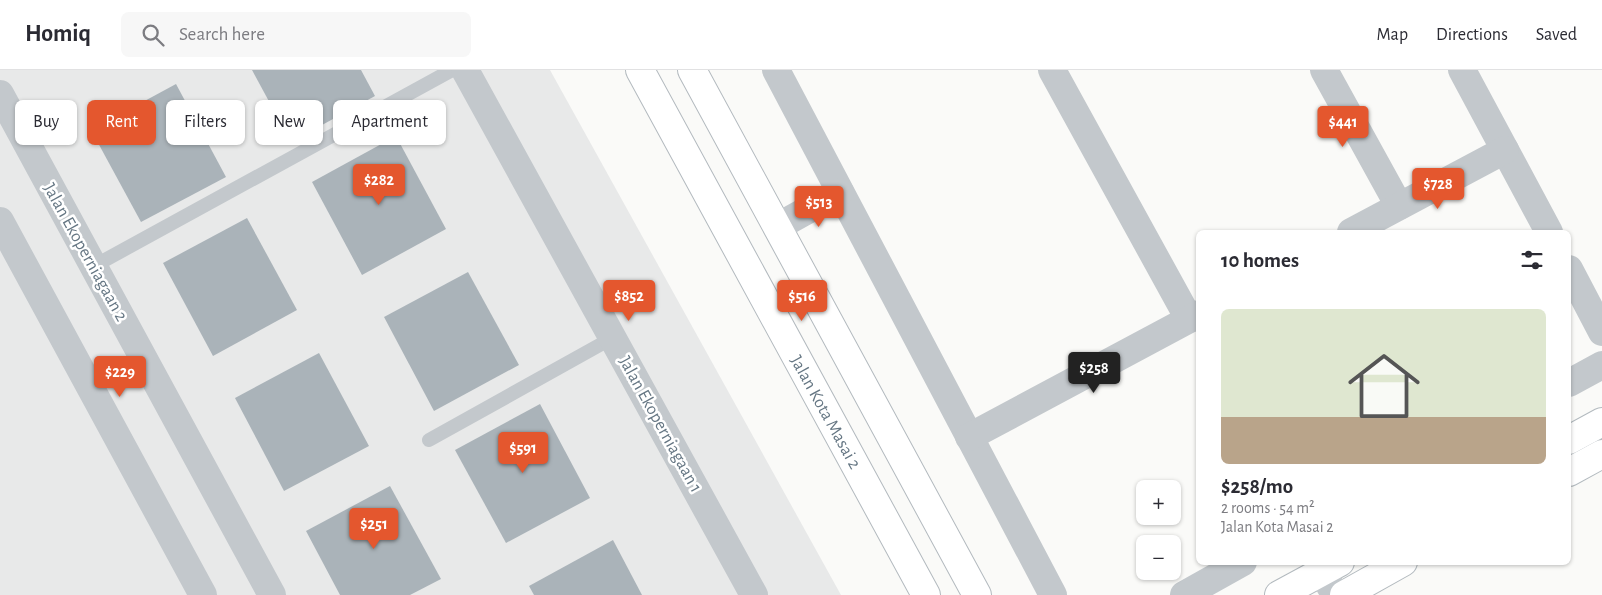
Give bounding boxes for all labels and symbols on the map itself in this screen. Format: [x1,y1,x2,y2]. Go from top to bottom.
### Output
pin: $441 [1313,106,1373,148]
pin: $282 [349,164,409,206]
pin: $728 [1408,168,1468,210]
street label: Jalan Ekoperniagaan 2 [40,181,130,324]
pin: $513 [789,186,849,228]
pin: $852 [599,280,659,322]
pin: $516 [772,280,832,322]
pin: $258 [1064,352,1124,394]
street label: Jalan Ekoperniagaan 1 [615,353,705,496]
street label: Jalan Kota Masai 2 [787,353,864,472]
pin: $229 [90,356,150,398]
pin: $591 [493,432,553,474]
pin: $251 [344,508,404,550]

